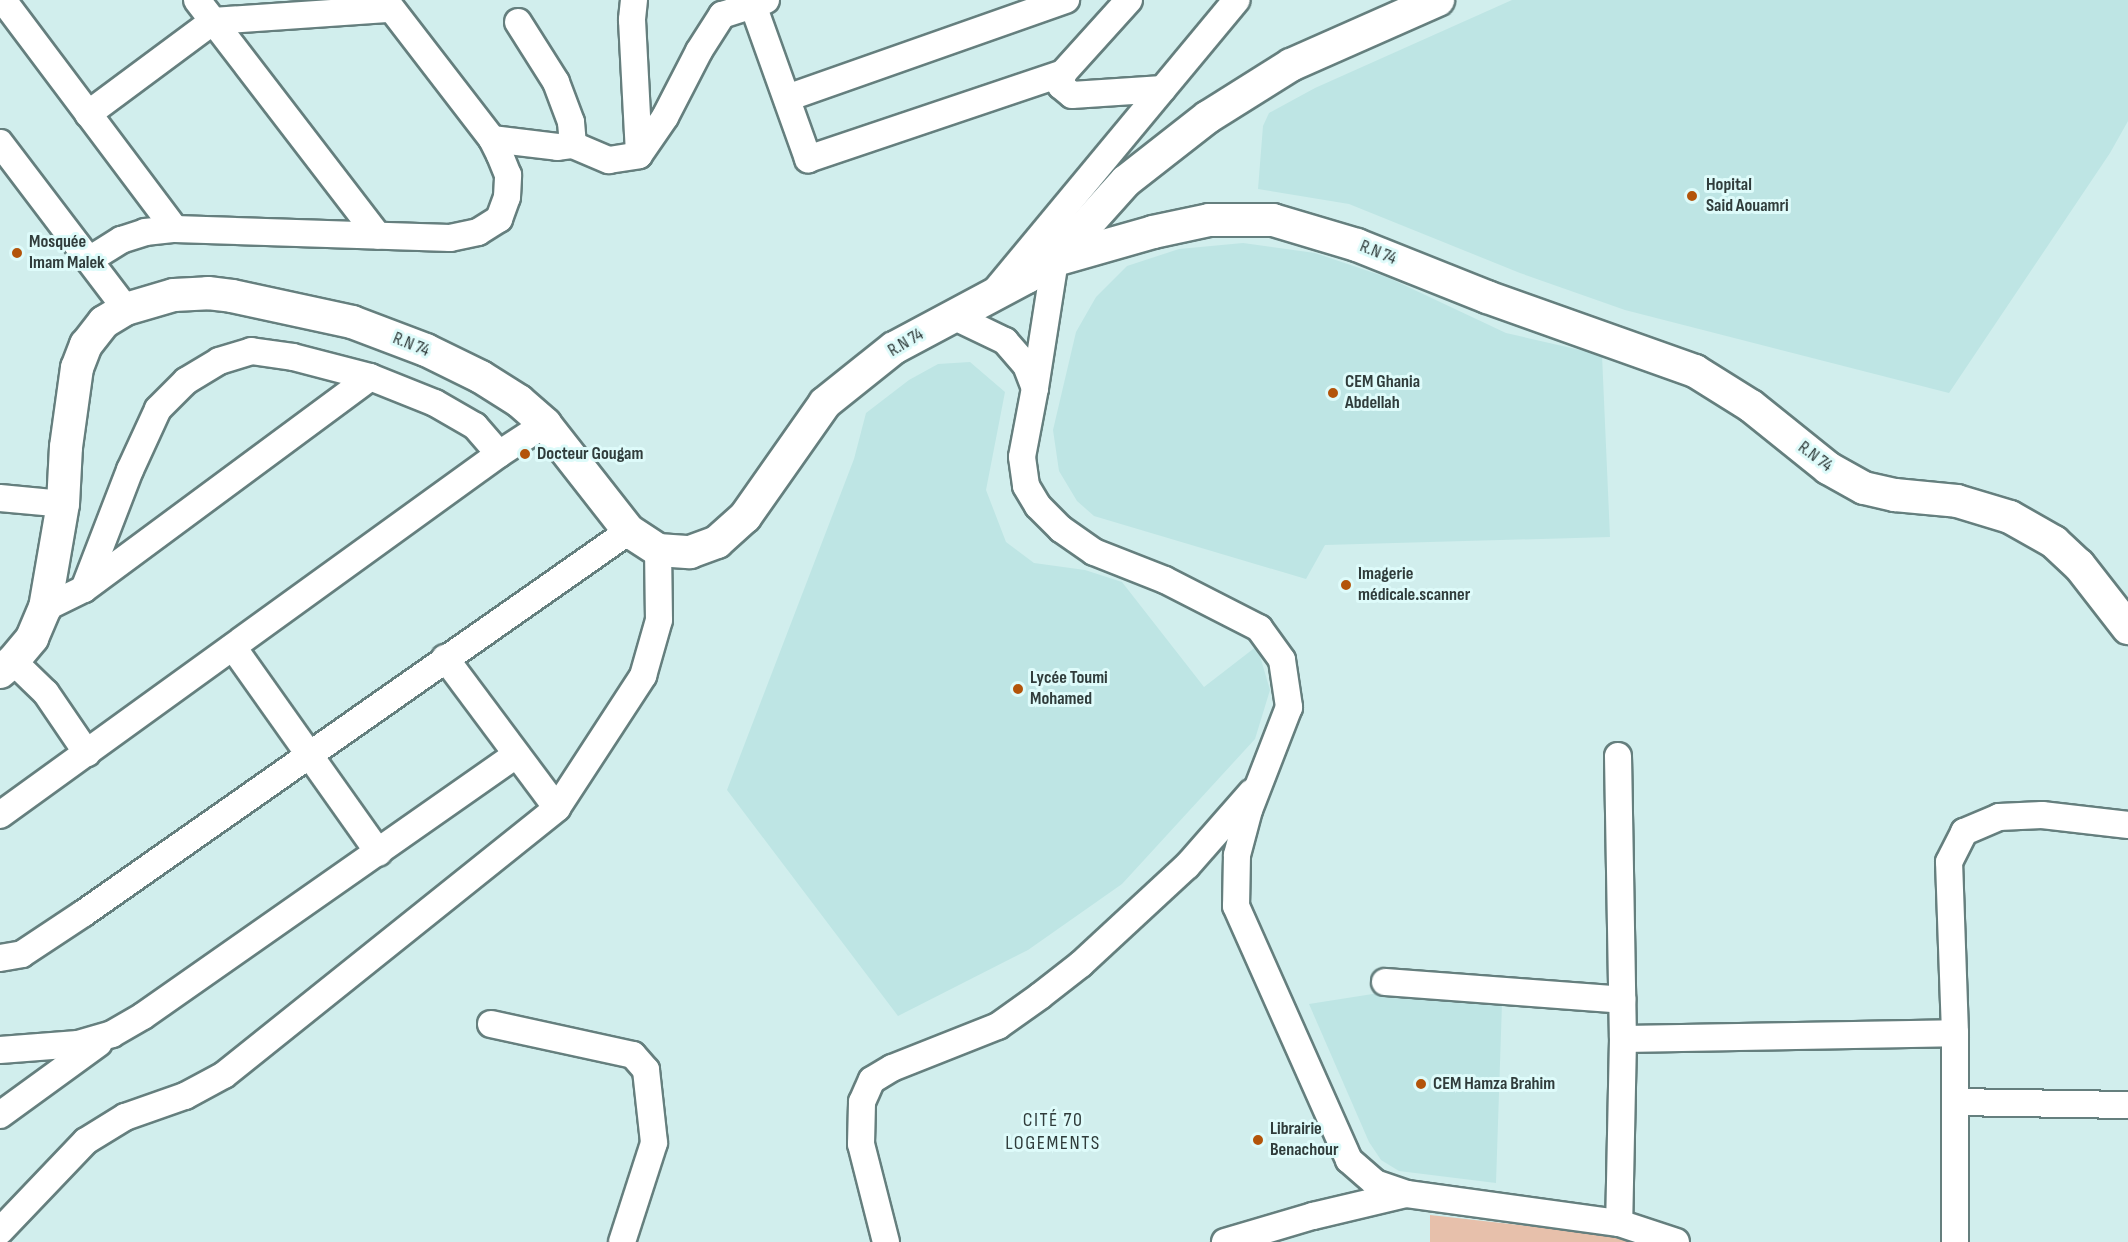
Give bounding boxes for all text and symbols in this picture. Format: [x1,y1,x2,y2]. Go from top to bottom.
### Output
place label: Hopital Said Aouamri [1706,175,1789,218]
marker: Hopital Said Aouamri [1683,187,1701,205]
place label: Mosquée Imam Malek [29,232,105,274]
street label: R.N 74 [1357,236,1399,270]
marker: Mosquée Imam Malek [10,246,24,260]
street label: R.N 74 [884,324,928,362]
street label: R.N 74 [390,328,432,362]
place label: CEM Ghania Abdellah [1345,372,1420,415]
marker: CEM Ghania Abdellah [1326,386,1340,400]
street label: R.N 74 [1794,437,1836,477]
place label: Docteur Gougam [537,443,643,465]
marker: Docteur Gougam [518,447,532,461]
place label: Imagerie médicale.scanner [1358,564,1470,606]
marker: Imagerie médicale.scanner [1339,578,1353,592]
place label: Lycée Toumi Mohamed [1030,668,1108,710]
marker: Lycée Toumi Mohamed [1011,682,1025,696]
place label: CEM Hamza Brahim [1433,1073,1555,1095]
marker: CEM Hamza Brahim [1414,1077,1428,1091]
district label: CITÉ 70 LOGEMENTS [1005,1109,1101,1156]
place label: Librairie Benachour [1270,1119,1339,1162]
marker: Librairie Benachour [1251,1133,1265,1147]

